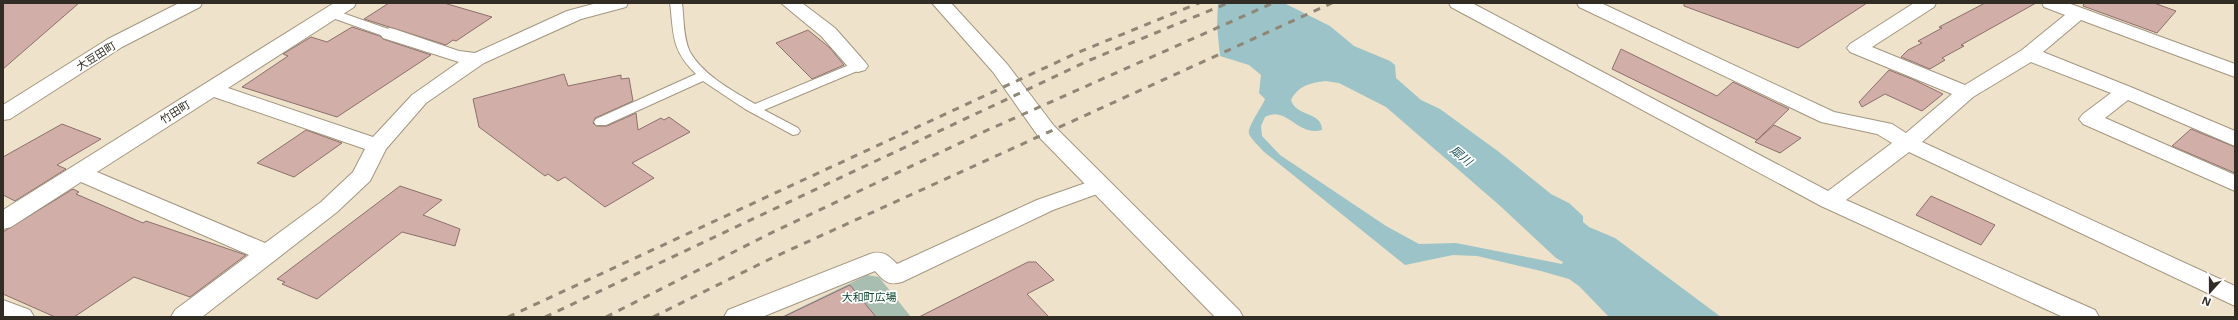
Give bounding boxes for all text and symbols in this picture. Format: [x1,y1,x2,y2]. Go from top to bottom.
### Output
street label: 大豆田町 [73,38,118,74]
street label: 竹田町 [157,96,193,127]
water label: 犀川 [1447,141,1478,171]
north arrow [2190,272,2230,312]
park label: 大和町広場 [842,289,897,304]
text: N [2199,293,2213,310]

